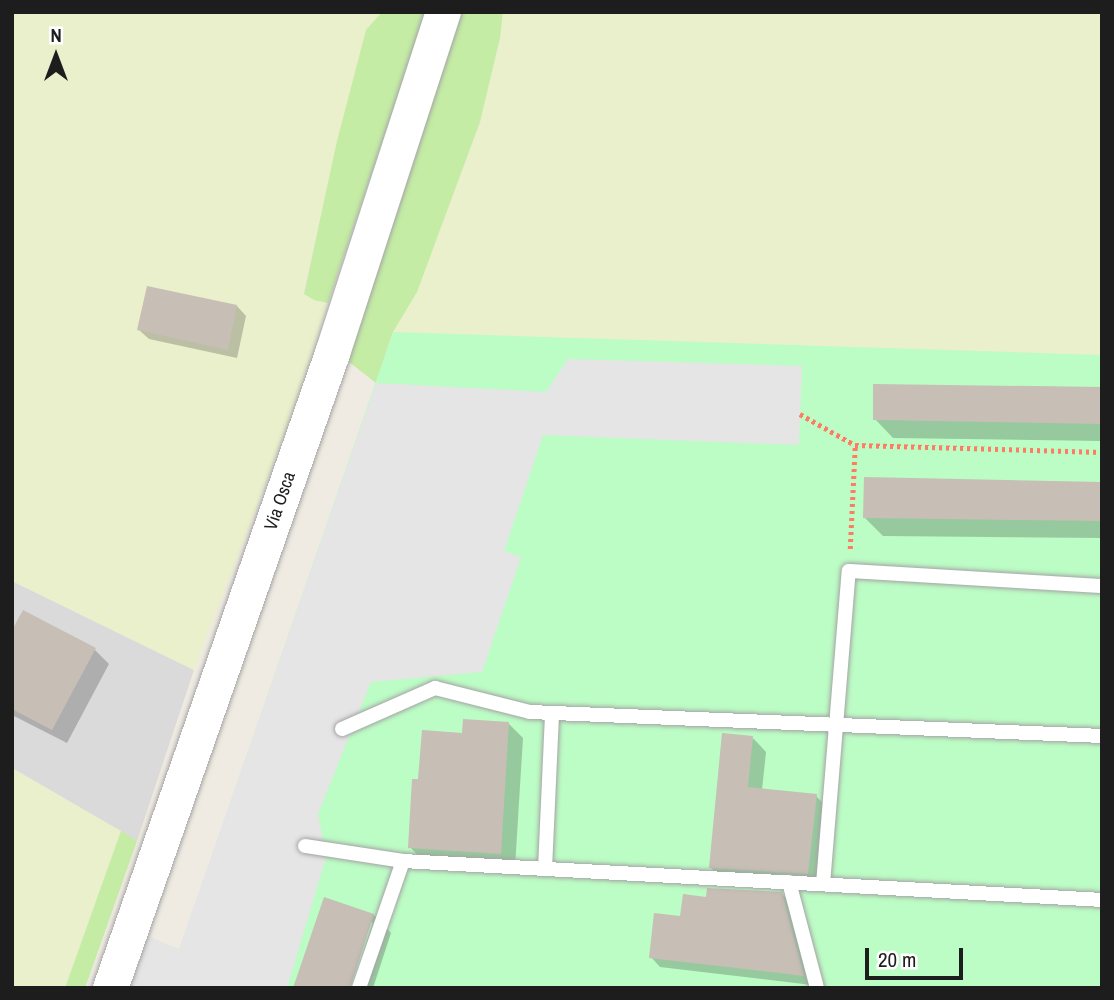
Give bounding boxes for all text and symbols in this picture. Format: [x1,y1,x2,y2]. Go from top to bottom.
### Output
north arrow [21,21,91,91]
text: N [50,22,62,48]
street label: Via Osca [260,469,300,533]
scale bar [869,934,967,978]
text: 20 m [878,945,916,974]

